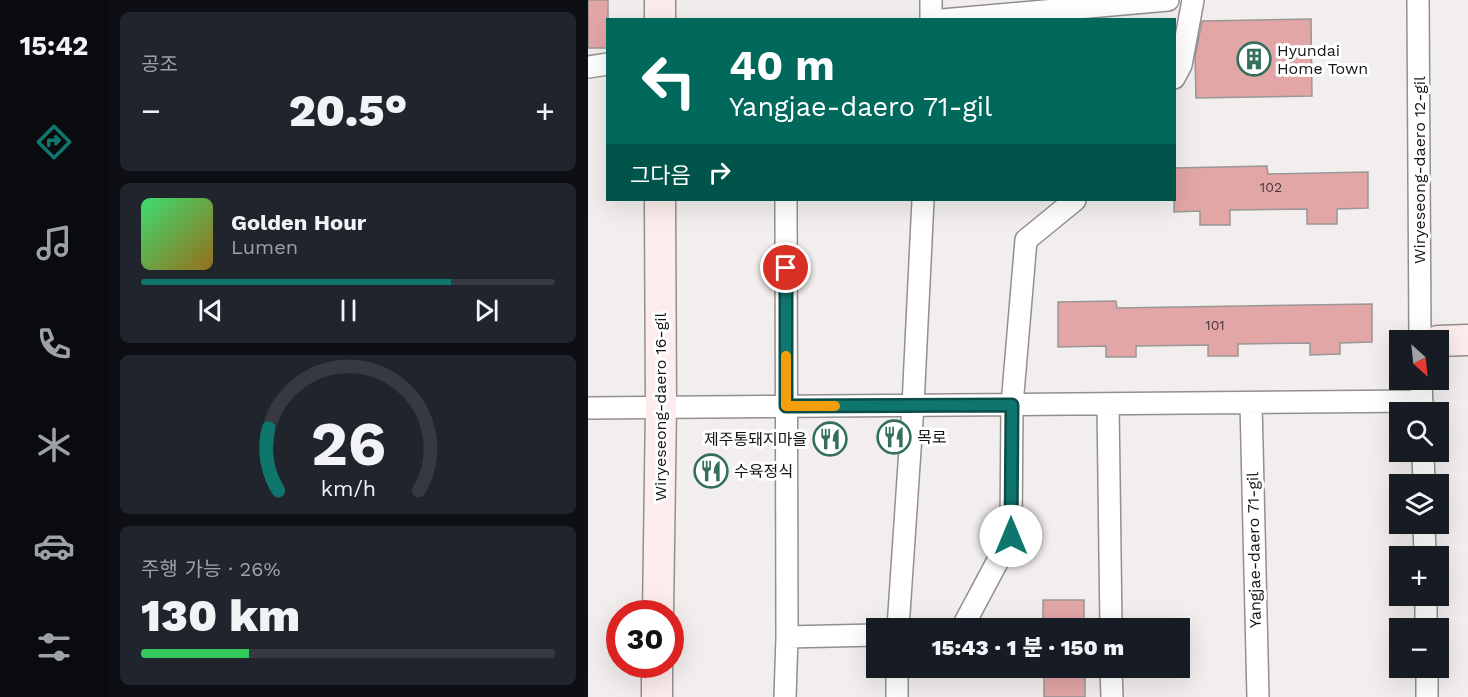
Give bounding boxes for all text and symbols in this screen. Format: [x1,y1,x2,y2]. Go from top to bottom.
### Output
text: 15:42 [20,30,88,62]
text: 40 m [729,41,835,90]
building icon: Hyundai Home Town [1236,41,1272,77]
place label: Hyundai Home Town [1277,41,1368,78]
icon: left [630,42,708,120]
text: 공조 [141,52,178,76]
street label: Wiryeseong-daero 12-gil [1410,76,1429,264]
text: 20.5° [289,84,407,137]
text: − [141,91,161,130]
text: + [535,91,555,130]
text: Yangjae-daero 71-gil [729,91,992,123]
icon: directions [33,121,75,163]
icon: right [703,156,736,189]
text: 그다음 [630,163,691,188]
house number: 102 [1260,179,1282,195]
text: Golden Hour [231,210,366,235]
icon: music [33,222,75,264]
text: Lumen [231,235,298,259]
pin [760,242,811,293]
icon: arrive [769,251,802,284]
icon: previous [194,294,227,327]
icon: pause [332,294,365,327]
icon: next [470,294,503,327]
street label: Wiryeseong-daero 16-gil [651,313,670,501]
house number: 101 [1205,317,1225,333]
icon: phone [33,323,75,365]
north arrow [1389,330,1449,390]
map controls [1389,330,1449,678]
button: search [1389,402,1449,462]
text: 26 [310,407,386,480]
restaurant icon: 목로 [876,419,912,455]
restaurant icon: 제주통돼지마을 [812,421,848,457]
icon: climate [33,424,75,466]
place label: 목로 [917,428,947,447]
place label: 제주통돼지마을 [704,430,807,449]
restaurant icon: 수육정식 [693,453,729,489]
place label: 수육정식 [734,462,793,481]
street label: Yangjae-daero 71-gil [1243,472,1265,628]
button: layers [1389,474,1449,534]
text: km/h [320,477,376,502]
position arrow [979,504,1043,568]
icon: car [33,525,75,567]
button: + [1389,546,1449,606]
text: 주행 가능 · 26% [141,557,281,581]
text: 130 km [141,589,300,642]
speed limit sign: 30 [606,600,684,678]
button: − [1389,618,1449,678]
icon: filters [33,626,75,668]
text: 15:43 · 1 분 · 150 m [932,635,1124,660]

